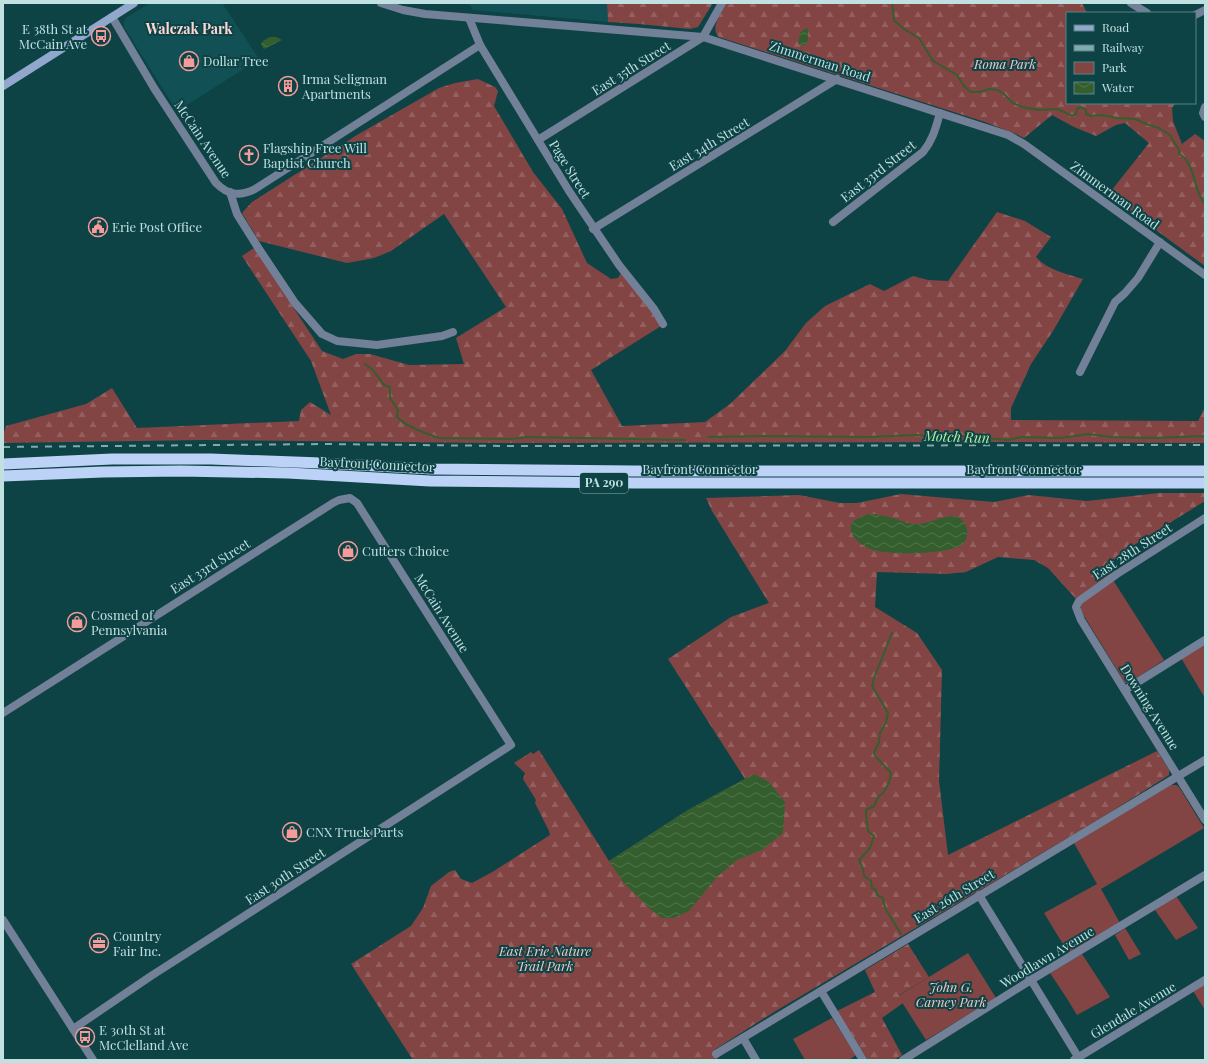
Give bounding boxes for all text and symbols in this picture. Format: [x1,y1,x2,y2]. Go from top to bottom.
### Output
legend [1066,12,1196,104]
district label: Walczak Park [145,19,233,38]
text: Road [1102,19,1129,35]
place label: E 38th St at McCain Ave [19,20,87,52]
bus stop icon: E 38th St at McCain Ave [90,25,112,47]
street label: East 35th Street [588,36,674,98]
street label: Zimmerman Road [767,36,873,85]
text: Railway [1102,39,1144,55]
shop icon: Dollar Tree [178,50,200,72]
place label: Dollar Tree [203,52,269,69]
park label: Roma Park [973,55,1036,72]
text: Park [1102,59,1127,75]
place label: Irma Seligman Apartments [301,70,387,102]
building icon: Irma Seligman Apartments [277,75,299,97]
text: Water [1101,79,1135,95]
street label: McCain Avenue [171,97,236,181]
street label: East 34th Street [666,113,752,174]
street label: Page Street [546,136,595,201]
street label: East 33rd Street [837,136,919,205]
place label: Flagship Free Will Baptist Church [263,139,367,171]
church icon: Flagship Free Will Baptist Church [238,144,260,166]
street label: Zimmerman Road [1068,157,1163,233]
public building icon: Erie Post Office [87,216,109,238]
place label: Erie Post Office [112,218,202,235]
water label: Motch Run [923,426,990,447]
street label: Bayfront Connector [319,452,435,475]
street label: Bayfront Connector [642,460,758,477]
street label: Bayfront Connector [966,460,1082,477]
road number: PA 290 [580,473,628,493]
street label: East 28th Street [1089,518,1175,583]
street label: East 33rd Street [167,534,253,597]
shop icon: Cutters Choice [337,540,359,562]
place label: Cutters Choice [362,542,449,559]
street label: McCain Avenue [411,570,474,656]
place label: Cosmed of Pennsylvania [91,606,168,638]
shop icon: Cosmed of Pennsylvania [66,611,88,633]
street label: Downing Avenue [1117,661,1184,753]
shop icon: CNX Truck Parts [281,821,303,843]
place label: CNX Truck Parts [306,823,403,840]
street label: East 30th Street [242,843,328,908]
street label: East 26th Street [910,865,998,926]
street label: Woodlawn Avenue [996,922,1097,992]
place label: Country Fair Inc. [113,927,162,959]
office icon: Country Fair Inc. [88,932,110,954]
park label: East Erie Nature Trail Park [498,942,592,974]
street label: Glendale Avenue [1087,977,1179,1042]
park label: John G. Carney Park [916,978,986,1010]
place label: E 30th St at McClelland Ave [99,1021,189,1053]
bus stop icon: E 30th St at McClelland Ave [74,1026,96,1048]

